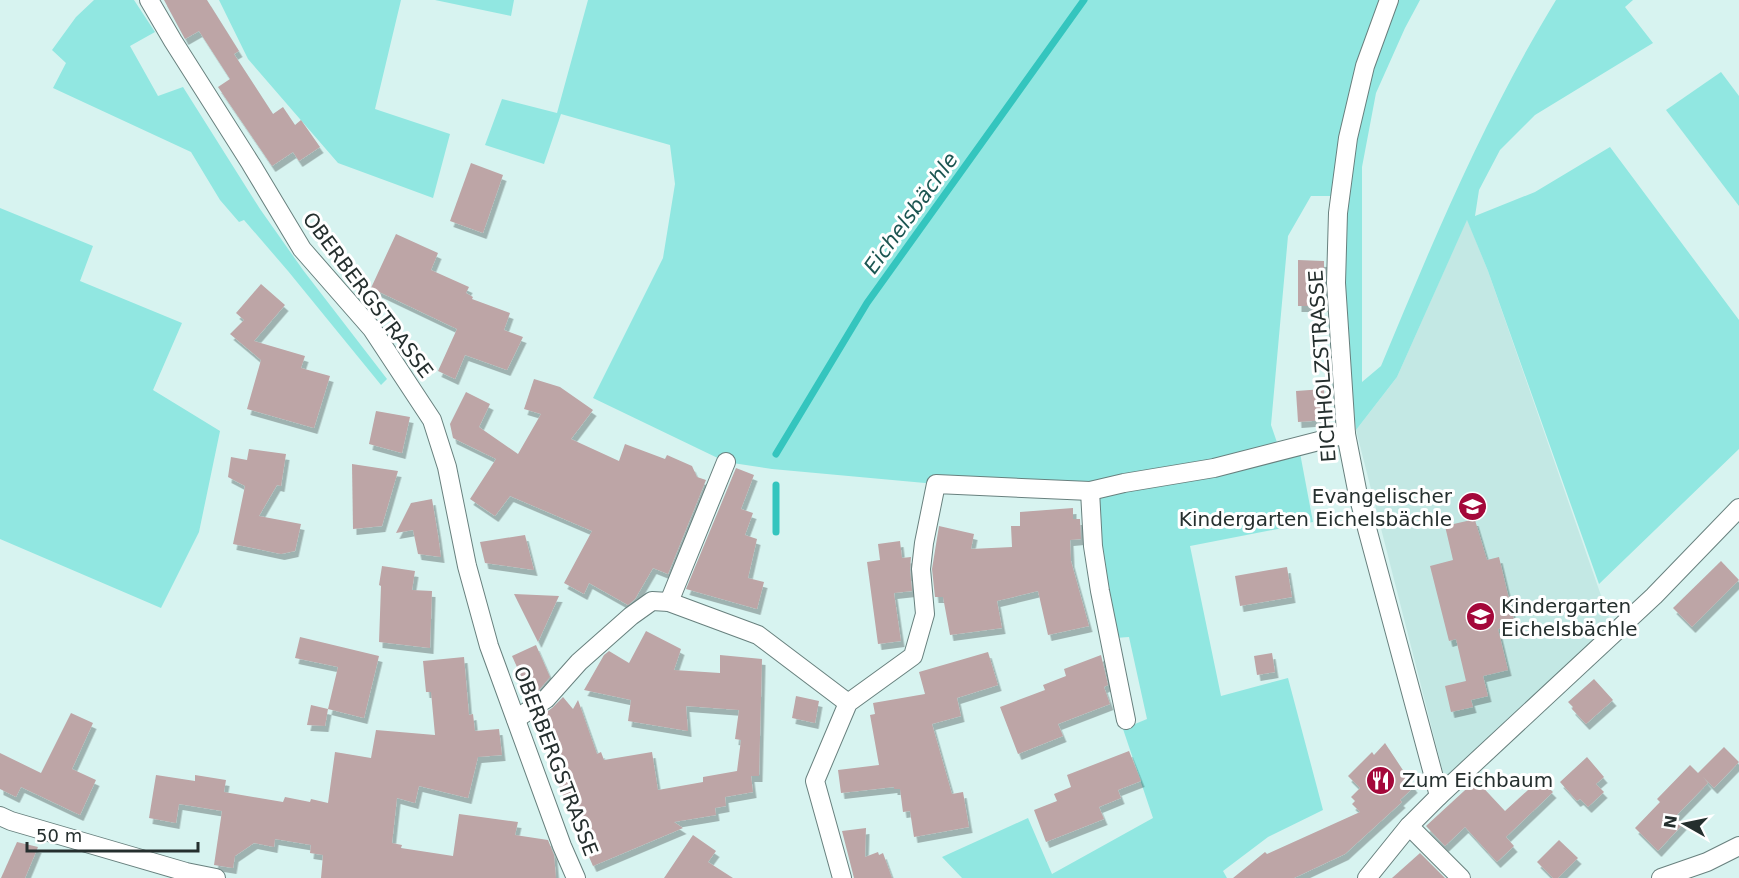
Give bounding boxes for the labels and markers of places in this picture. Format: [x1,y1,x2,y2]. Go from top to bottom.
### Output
place label: Evangelischer Kindergarten Eichelsbächle [1179,484,1453,531]
school or university icon: Evangelischer Kindergarten Eichelsbächle [1457,491,1489,523]
place label: Kindergarten Eichelsbächle [1501,594,1638,641]
school or university icon: Kindergarten Eichelsbächle [1464,601,1496,633]
restaurant icon: Zum Eichbaum [1365,764,1397,796]
place label: Zum Eichbaum [1402,768,1553,792]

